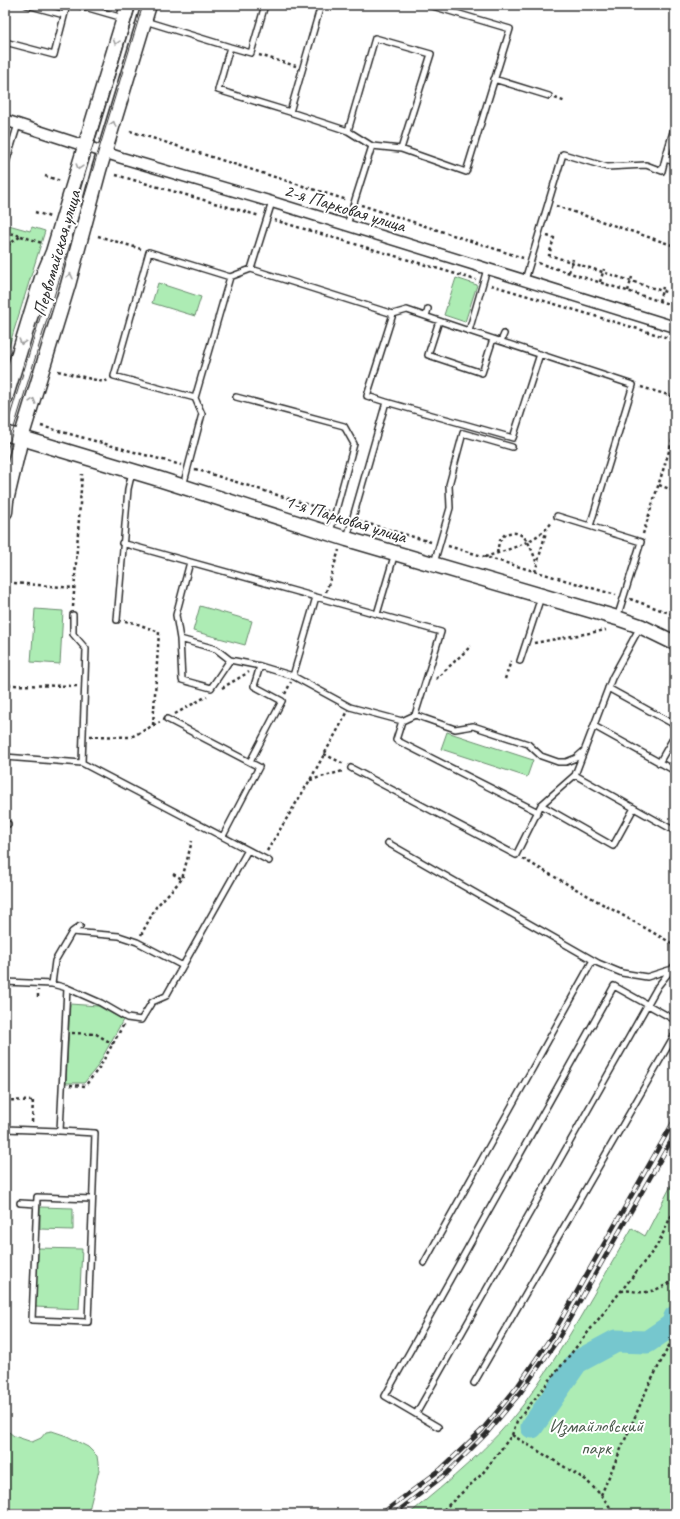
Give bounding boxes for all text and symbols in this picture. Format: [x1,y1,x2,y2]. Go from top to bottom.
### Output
one-way arrow [112,39,121,46]
one-way arrow [108,121,117,128]
one-way arrow [75,163,84,170]
street label: 2-я Парковая улица [281,178,410,238]
street label: Первомайская улица [27,186,87,319]
one-way arrow [65,273,73,279]
one-way arrow [18,338,27,345]
one-way arrow [28,397,37,404]
street label: 1-я Парковая улица [282,489,411,549]
park label: Измайловский парк [549,1414,644,1460]

